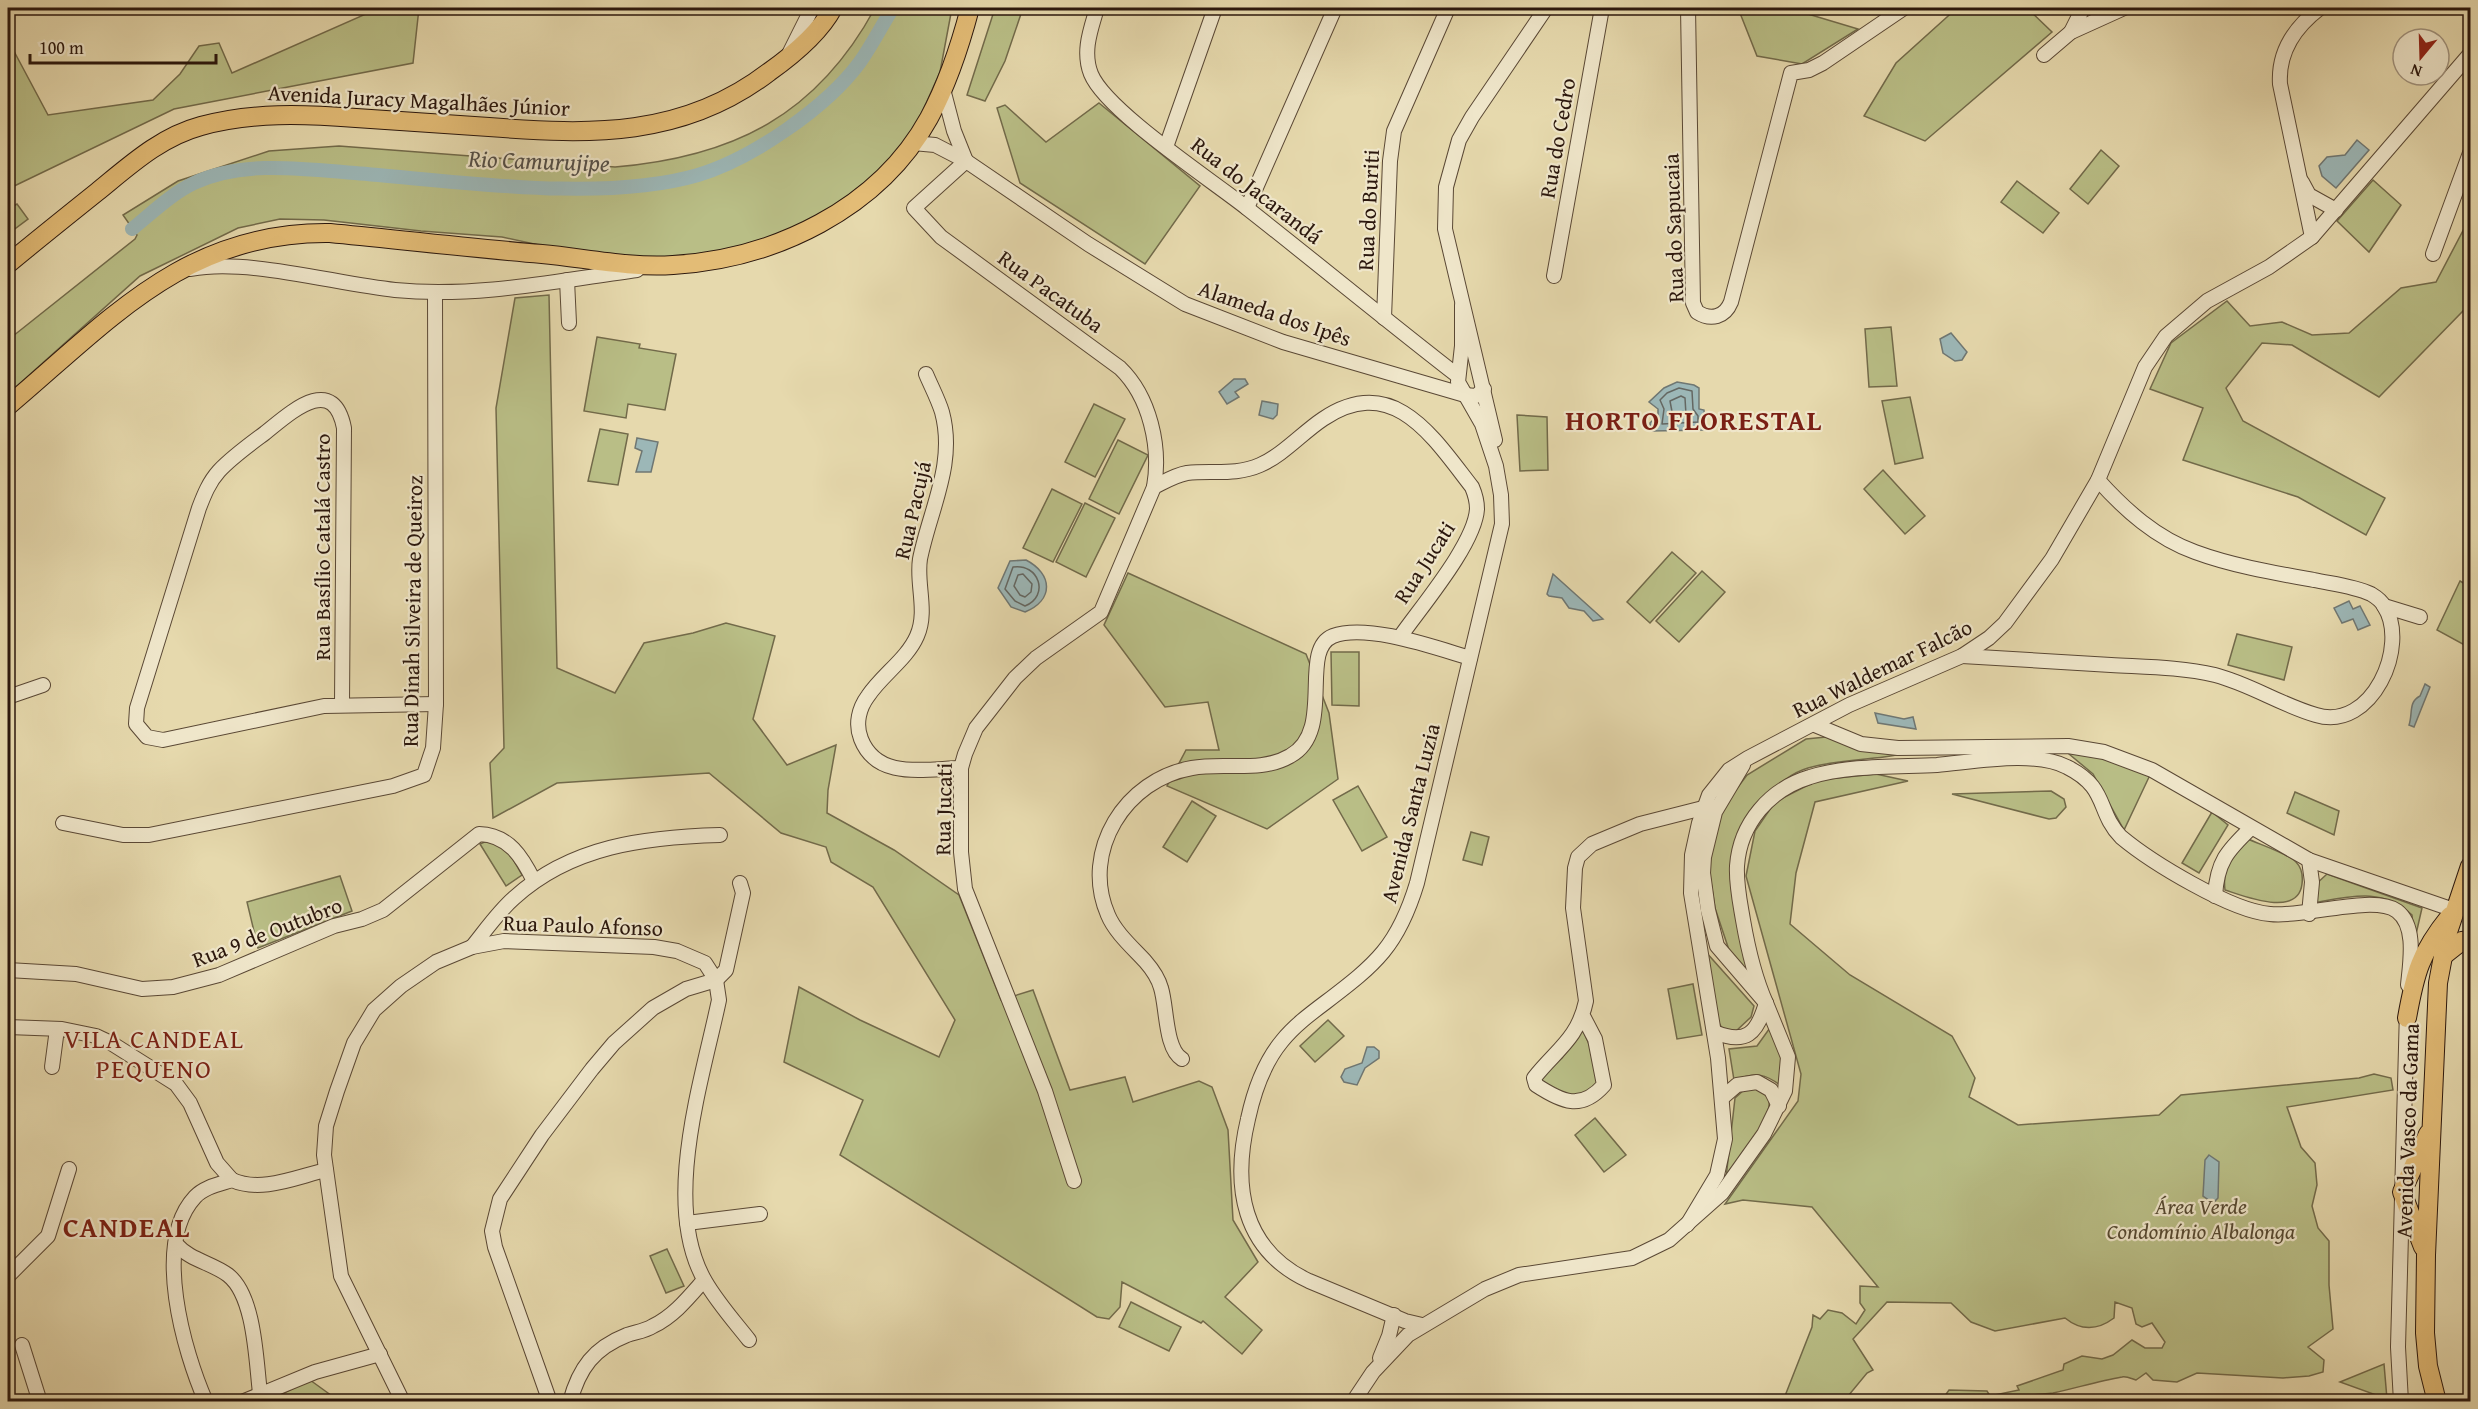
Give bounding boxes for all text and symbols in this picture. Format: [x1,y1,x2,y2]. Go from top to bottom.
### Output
scale bar [30,27,216,65]
north arrow [2391,27,2451,87]
text: 100 m [39,34,84,61]
text: N [2407,58,2425,84]
street label: Rua do Cedro [1531,75,1583,201]
street label: Avenida Juracy Magalhães Júnior [267,76,571,124]
street label: Rua do Jacarandá [1185,128,1330,252]
water label: Rio Camurujipe [467,141,611,180]
street label: Rua do Buriti [1349,149,1387,271]
street label: Rua do Sapucaia [1654,152,1692,303]
street label: Rua Pacatuba [992,242,1111,341]
street label: Alameda dos Ipês [1194,272,1356,354]
district label: HORTO FLORESTAL [1565,399,1823,440]
street label: Rua Basílio Catalá Castro [306,434,338,660]
street label: Rua Pacujá [885,457,939,562]
street label: Rua Dinah Silveira de Queiroz [394,475,430,747]
street label: Rua Jucati [1385,514,1463,610]
street label: Rua Waldemar Falcão [1787,611,1977,725]
street label: Avenida Santa Luzia [1372,719,1448,906]
street label: Rua Jucati [926,762,960,856]
street label: Rua 9 de Outubro [187,889,347,975]
street label: Rua Paulo Afonso [502,906,664,944]
district label: VILA CANDEAL PEQUENO [64,1019,244,1088]
street label: Avenida Vasco da Gama [2387,1022,2427,1239]
park label: Área Verde Condomínio Albalonga [2107,1190,2295,1247]
district label: CANDEAL [63,1206,191,1247]

